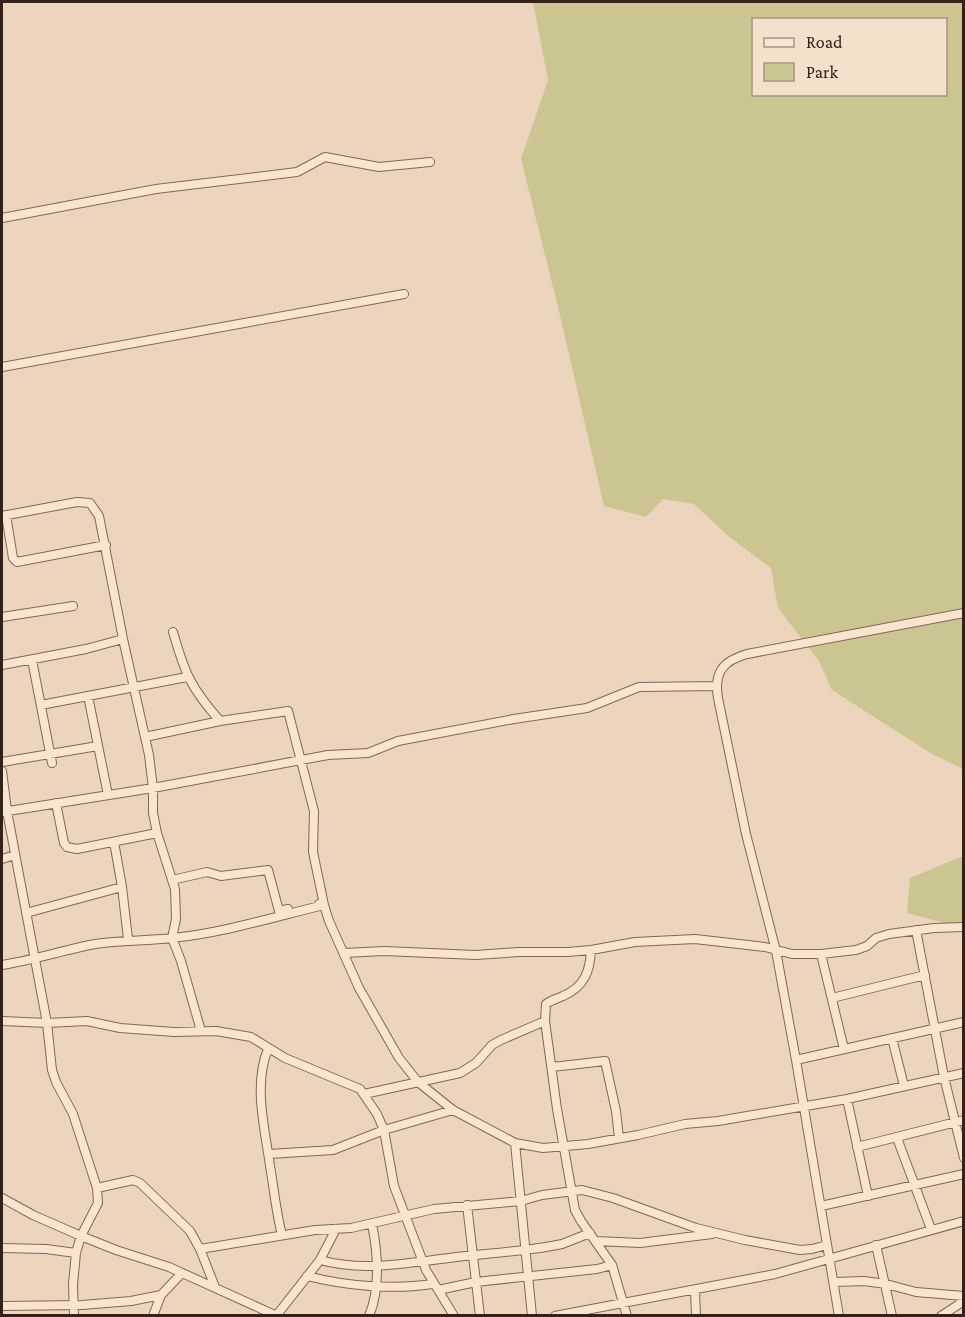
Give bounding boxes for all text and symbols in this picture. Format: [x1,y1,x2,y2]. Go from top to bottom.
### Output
legend [752,18,947,96]
text: Road [806,32,843,52]
text: Park [806,62,838,82]

